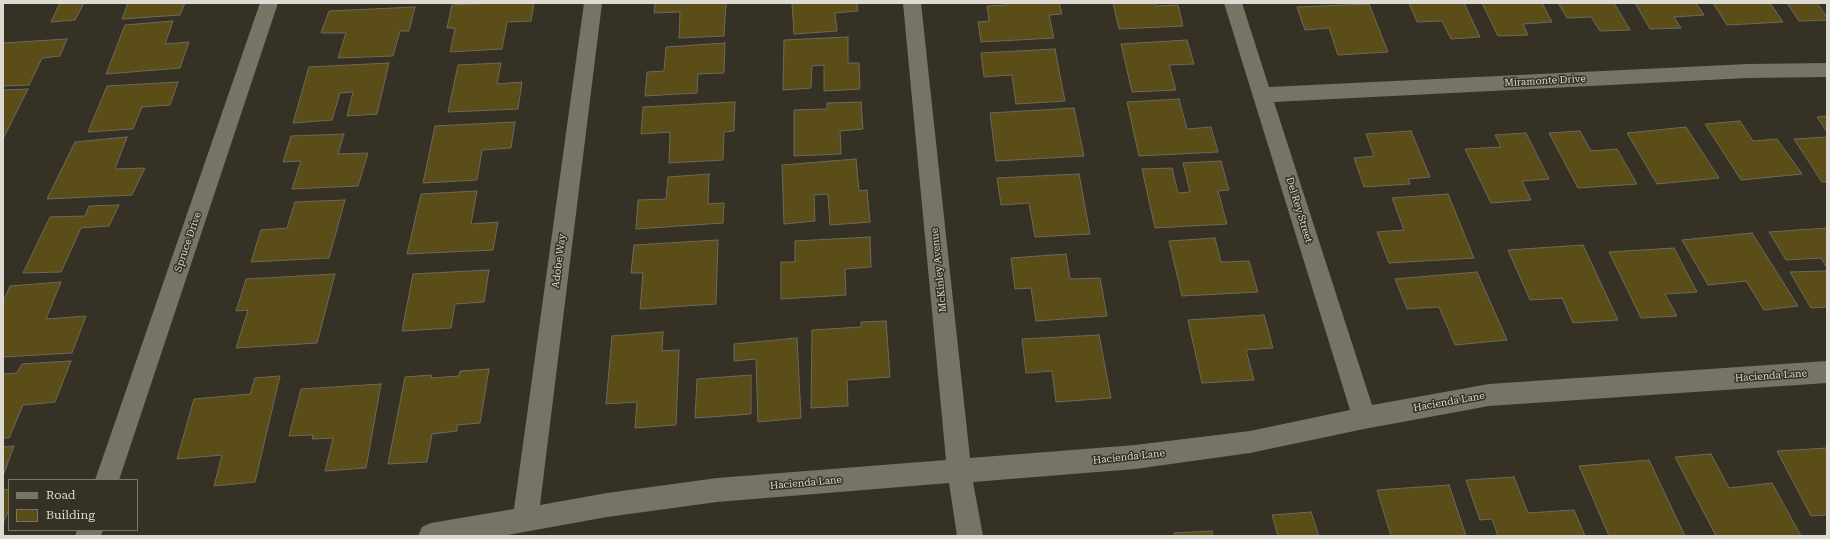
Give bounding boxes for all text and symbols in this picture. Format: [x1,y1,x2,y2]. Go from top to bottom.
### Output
street label: Miramonte Drive [1504,73,1586,89]
street label: Del Rey Street [1283,176,1315,244]
street label: Spruce Drive [172,210,204,274]
street label: McKinley Avenue [929,227,949,313]
street label: Adobe Way [550,233,568,289]
street label: Hacienda Lane [1735,367,1807,385]
street label: Hacienda Lane [1412,390,1486,414]
street label: Hacienda Lane [1092,447,1166,467]
street label: Hacienda Lane [769,474,843,492]
legend [8,479,138,531]
text: Road [46,488,75,502]
text: Building [46,508,95,522]

